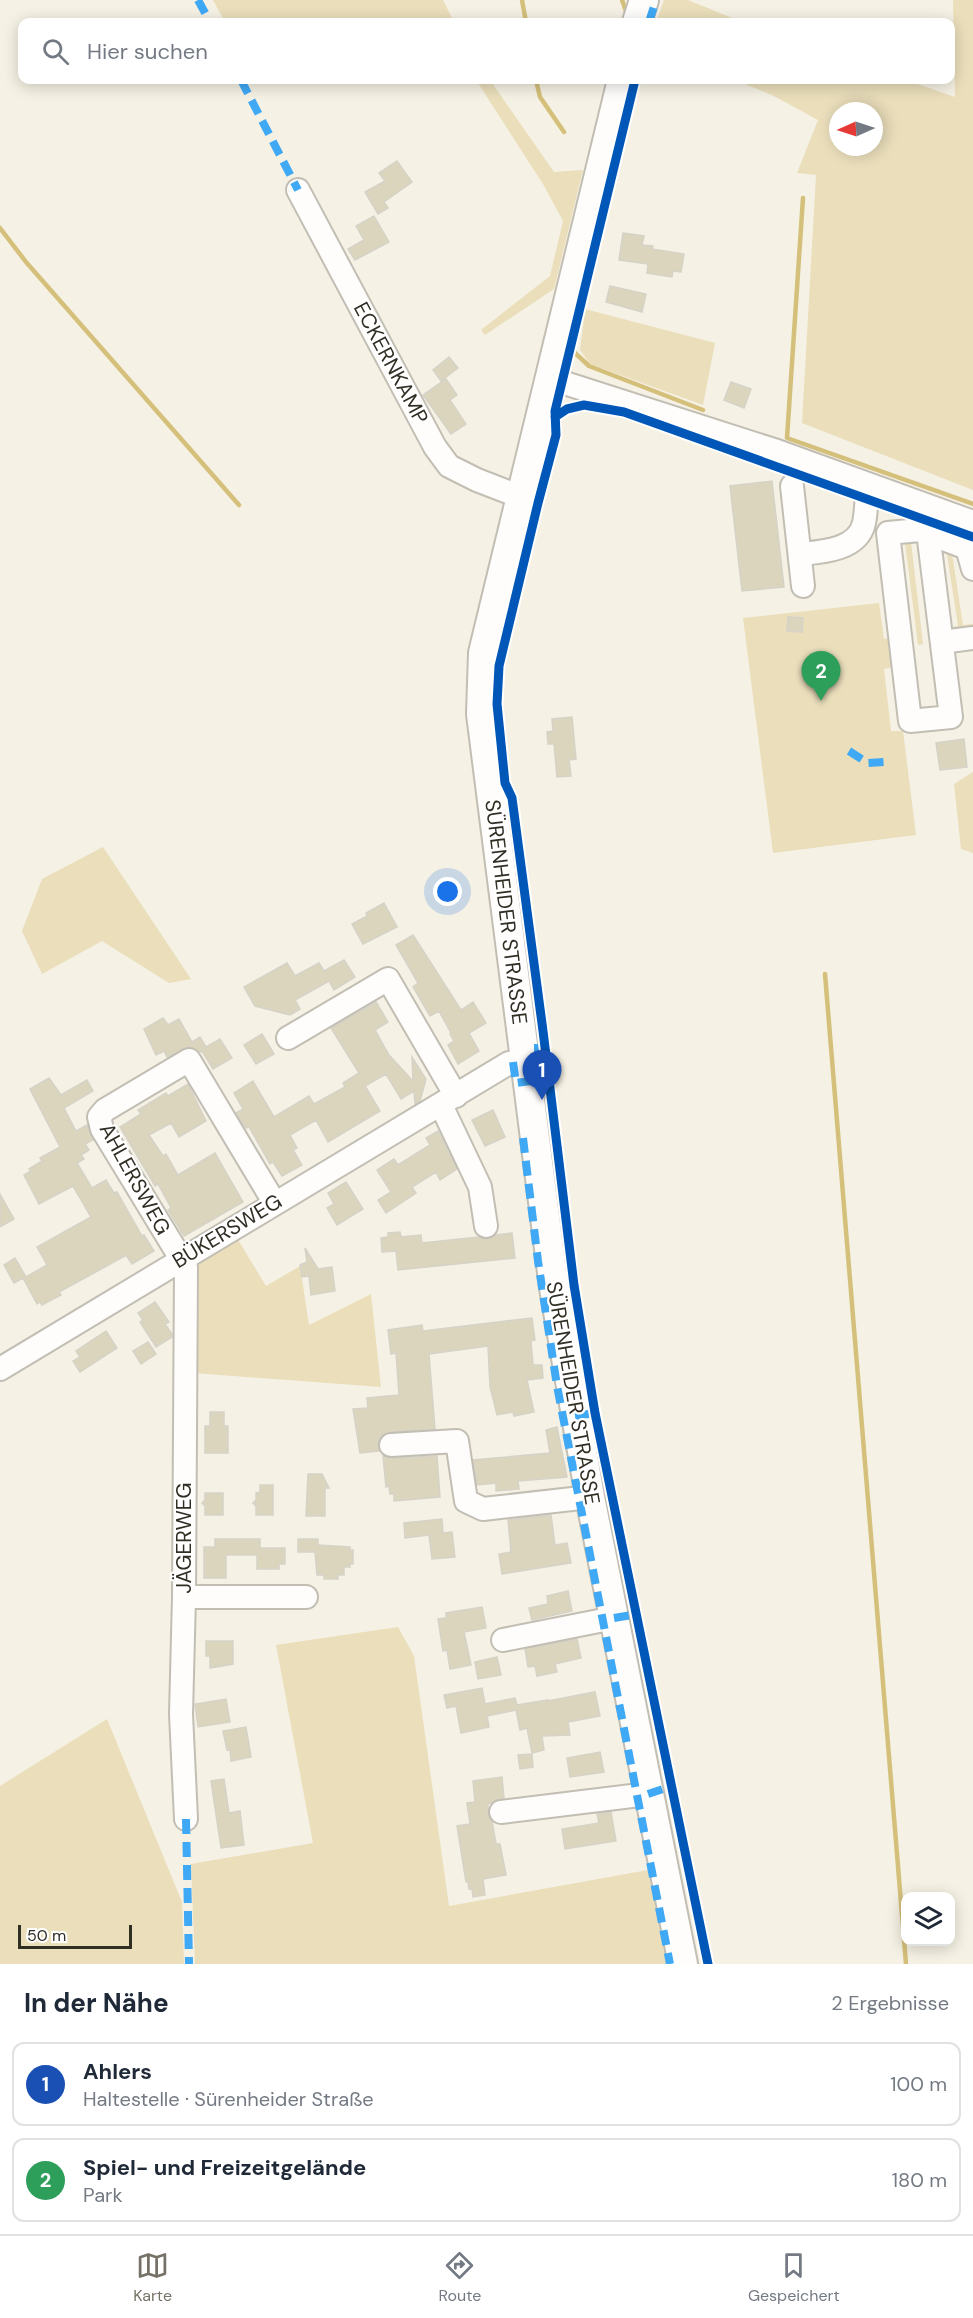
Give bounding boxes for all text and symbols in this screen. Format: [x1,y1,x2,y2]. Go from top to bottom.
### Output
search box [18,18,955,84]
icon: search [39,35,72,68]
text: Hier suchen [87,37,208,66]
north arrow [829,102,883,156]
street label: ECKERNKAMP [347,297,435,429]
pin: 2 [802,652,840,701]
street label: SÜRENHEIDER STRASSE [478,798,534,1026]
your location [433,877,462,906]
pin: 1 [522,1050,562,1100]
street label: AHLERSWEG [93,1118,177,1240]
street label: BÜKERSWEG [167,1187,287,1275]
street label: SÜRENHEIDER STRASSE [540,1279,606,1507]
street label: JÄGERWEG [170,1482,198,1594]
map controls [901,1892,955,1946]
button: layers [901,1892,955,1946]
scale bar [18,1922,132,1950]
text: 50 m [27,1925,66,1946]
text: In der Nähe [24,1986,169,2020]
text: 2 Ergebnisse [831,1990,949,2016]
text: Ahlers [83,2057,152,2086]
text: 1 [42,2071,49,2097]
text: 100 m [890,2071,947,2097]
text: Haltestelle · Sürenheider Straße [83,2086,374,2112]
text: Spiel- und Freizeitgelände [83,2153,366,2182]
text: 2 [40,2167,51,2193]
text: 180 m [892,2167,947,2193]
text: Park [83,2182,123,2208]
tab: Karte [133,2249,172,2306]
tab: Route [439,2249,481,2306]
tab: Gespeichert [748,2249,840,2306]

